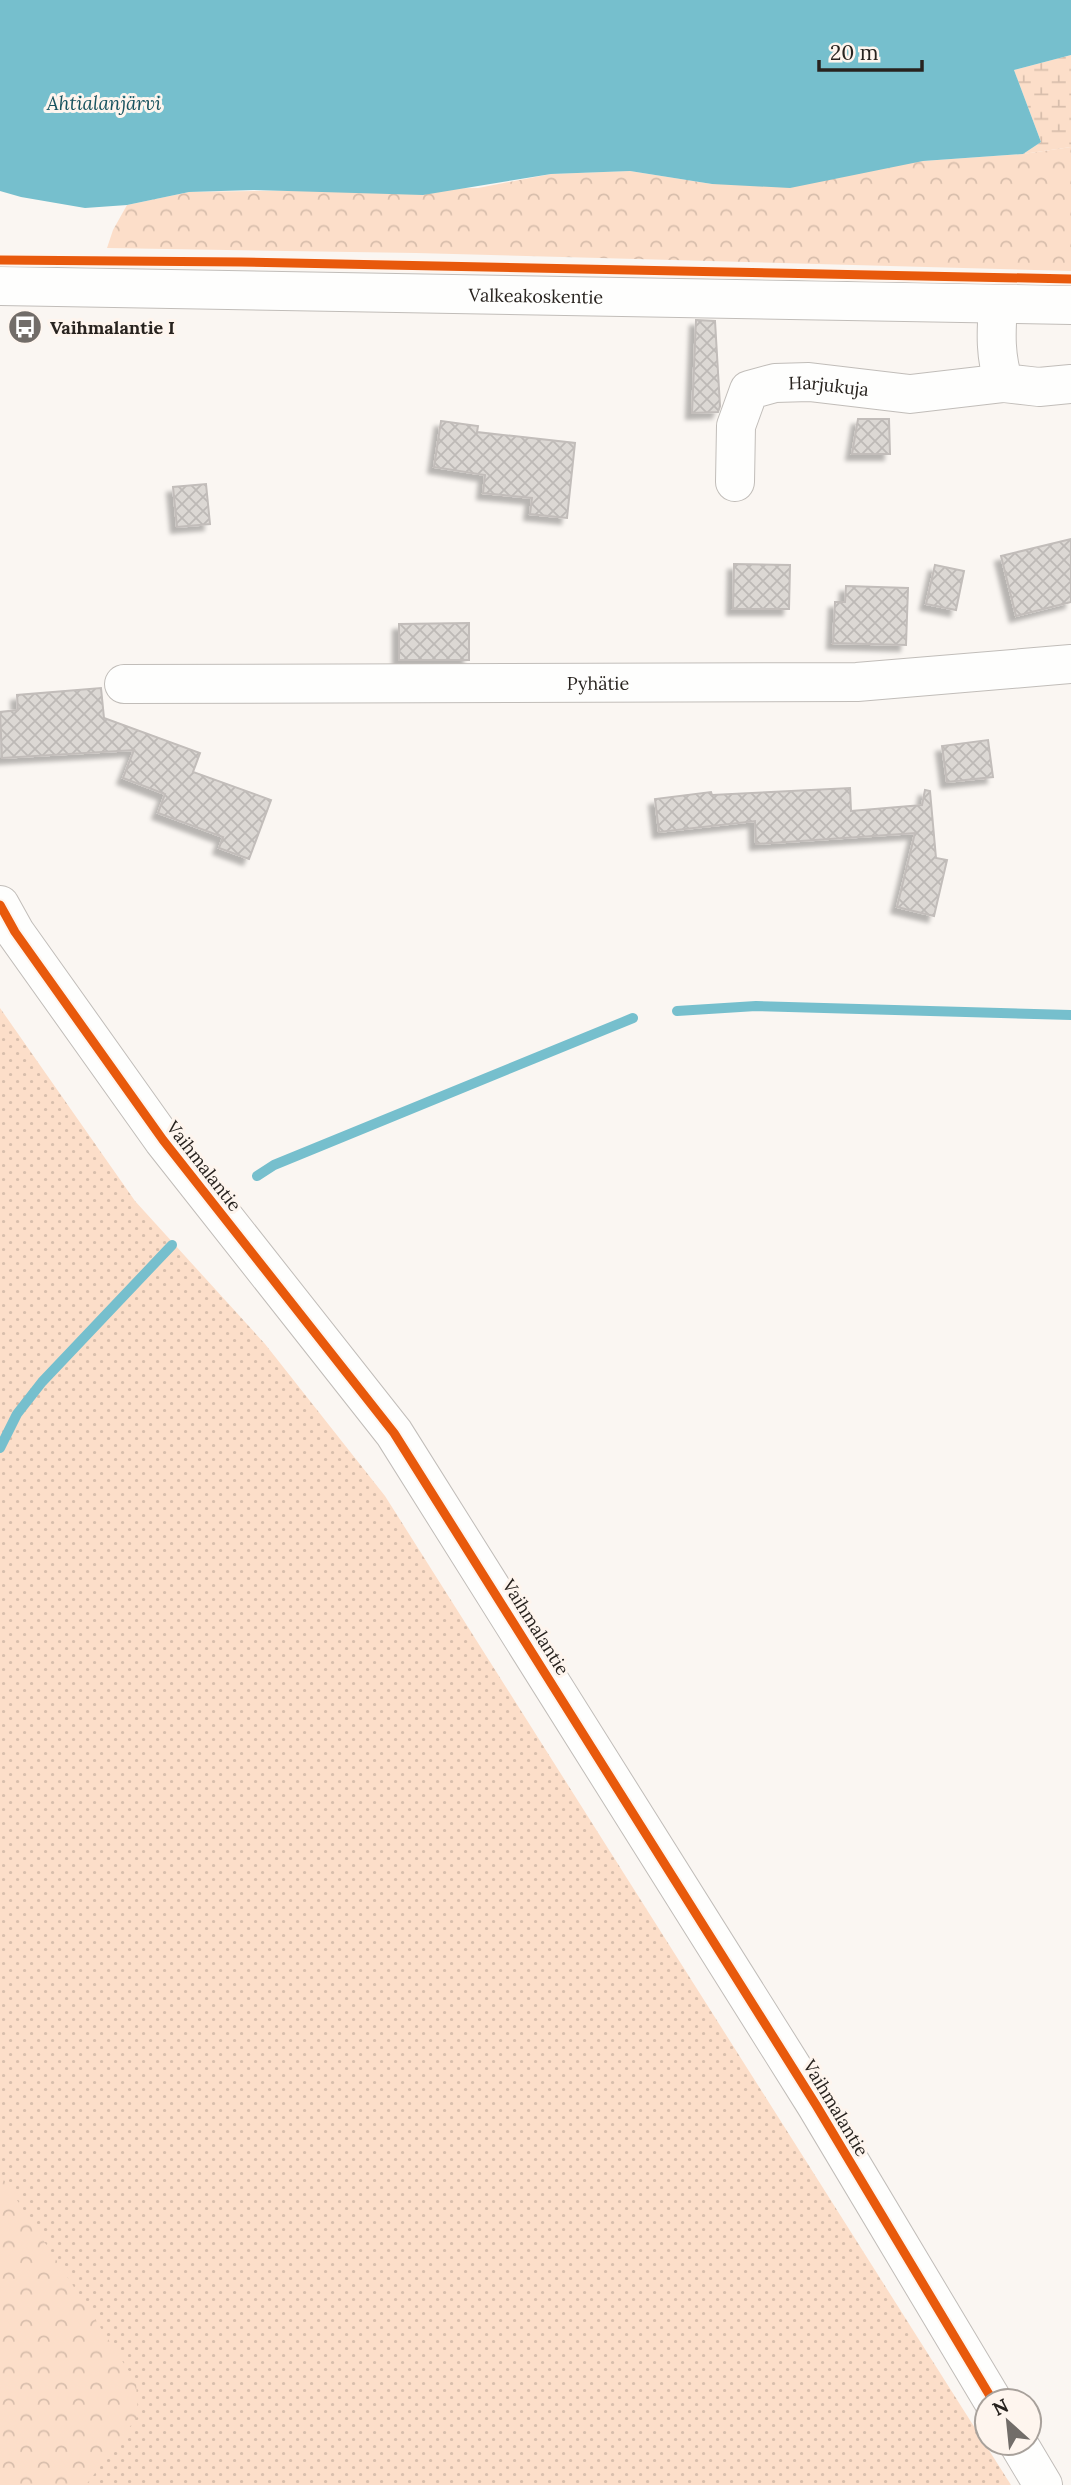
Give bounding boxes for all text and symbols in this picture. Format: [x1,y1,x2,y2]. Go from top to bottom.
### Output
scale bar [819,28,922,72]
text: 20 m [830,39,879,66]
water label: Ahtialanjärvi [46,91,161,115]
street label: Valkeakoskentie [468,283,604,308]
bus stop icon: Vaihmalantie I [6,308,44,346]
place label: Vaihmalantie I [50,316,175,339]
street label: Harjukuja [788,370,870,401]
street label: Pyhätie [567,671,629,694]
street label: Vaihmalantie [161,1115,247,1216]
street label: Vaihmalantie [497,1574,575,1679]
street label: Vaihmalantie [798,2055,874,2161]
north arrow [973,2387,1043,2457]
text: N [988,2393,1013,2421]

